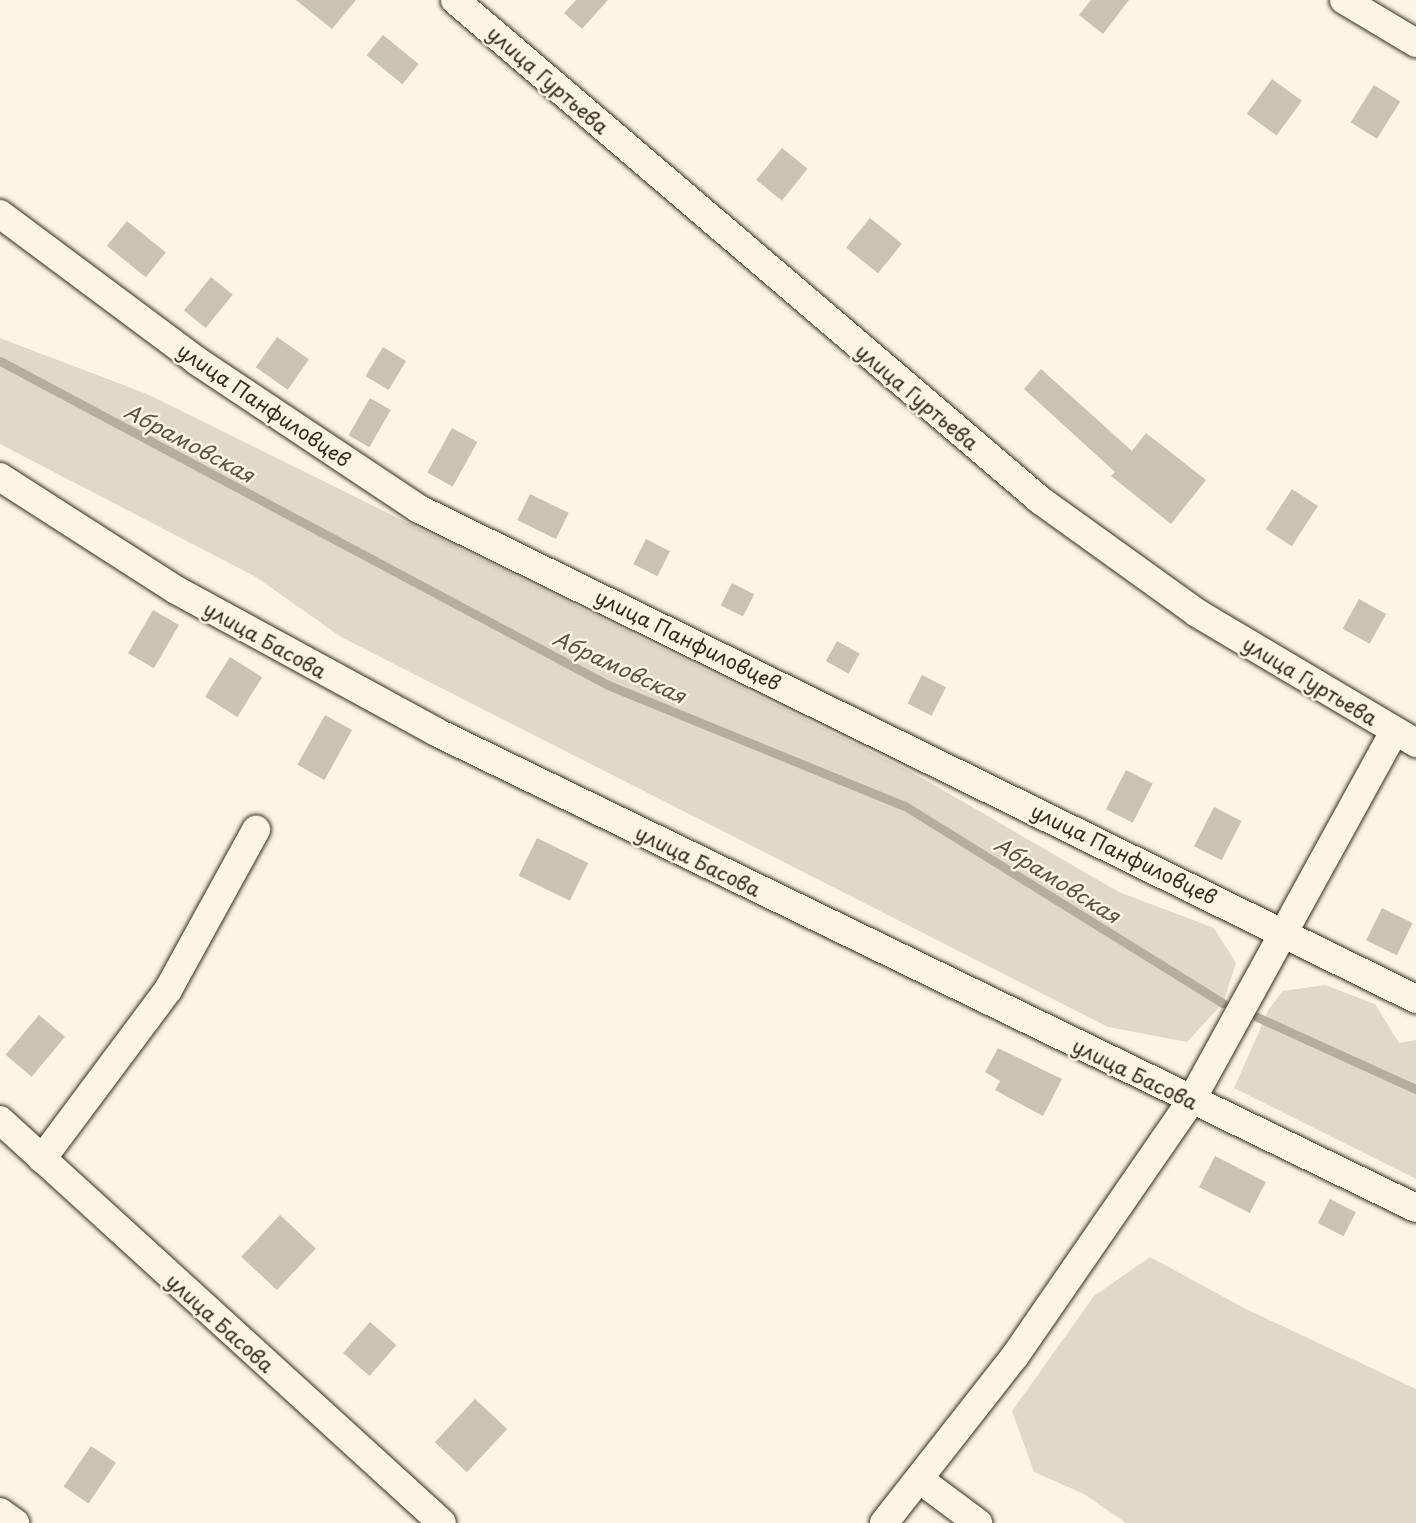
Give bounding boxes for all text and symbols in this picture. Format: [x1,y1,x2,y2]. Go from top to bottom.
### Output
street label: улица Гуртьева [482,21,614,139]
street label: улица Панфиловцев [173,338,355,472]
street label: улица Гуртьева [850,338,984,456]
water label: Абрамовская [121,397,259,487]
street label: улица Панфиловцев [591,585,785,695]
street label: улица Басова [199,596,331,684]
water label: Абрамовская [550,624,690,708]
street label: улица Гуртьева [1238,631,1382,731]
street label: улица Панфиловцев [1027,799,1221,909]
street label: улица Басова [631,820,765,902]
water label: Абрамовская [991,830,1125,928]
street label: улица Басова [1068,1033,1202,1115]
street label: улица Басова [161,1268,279,1378]

